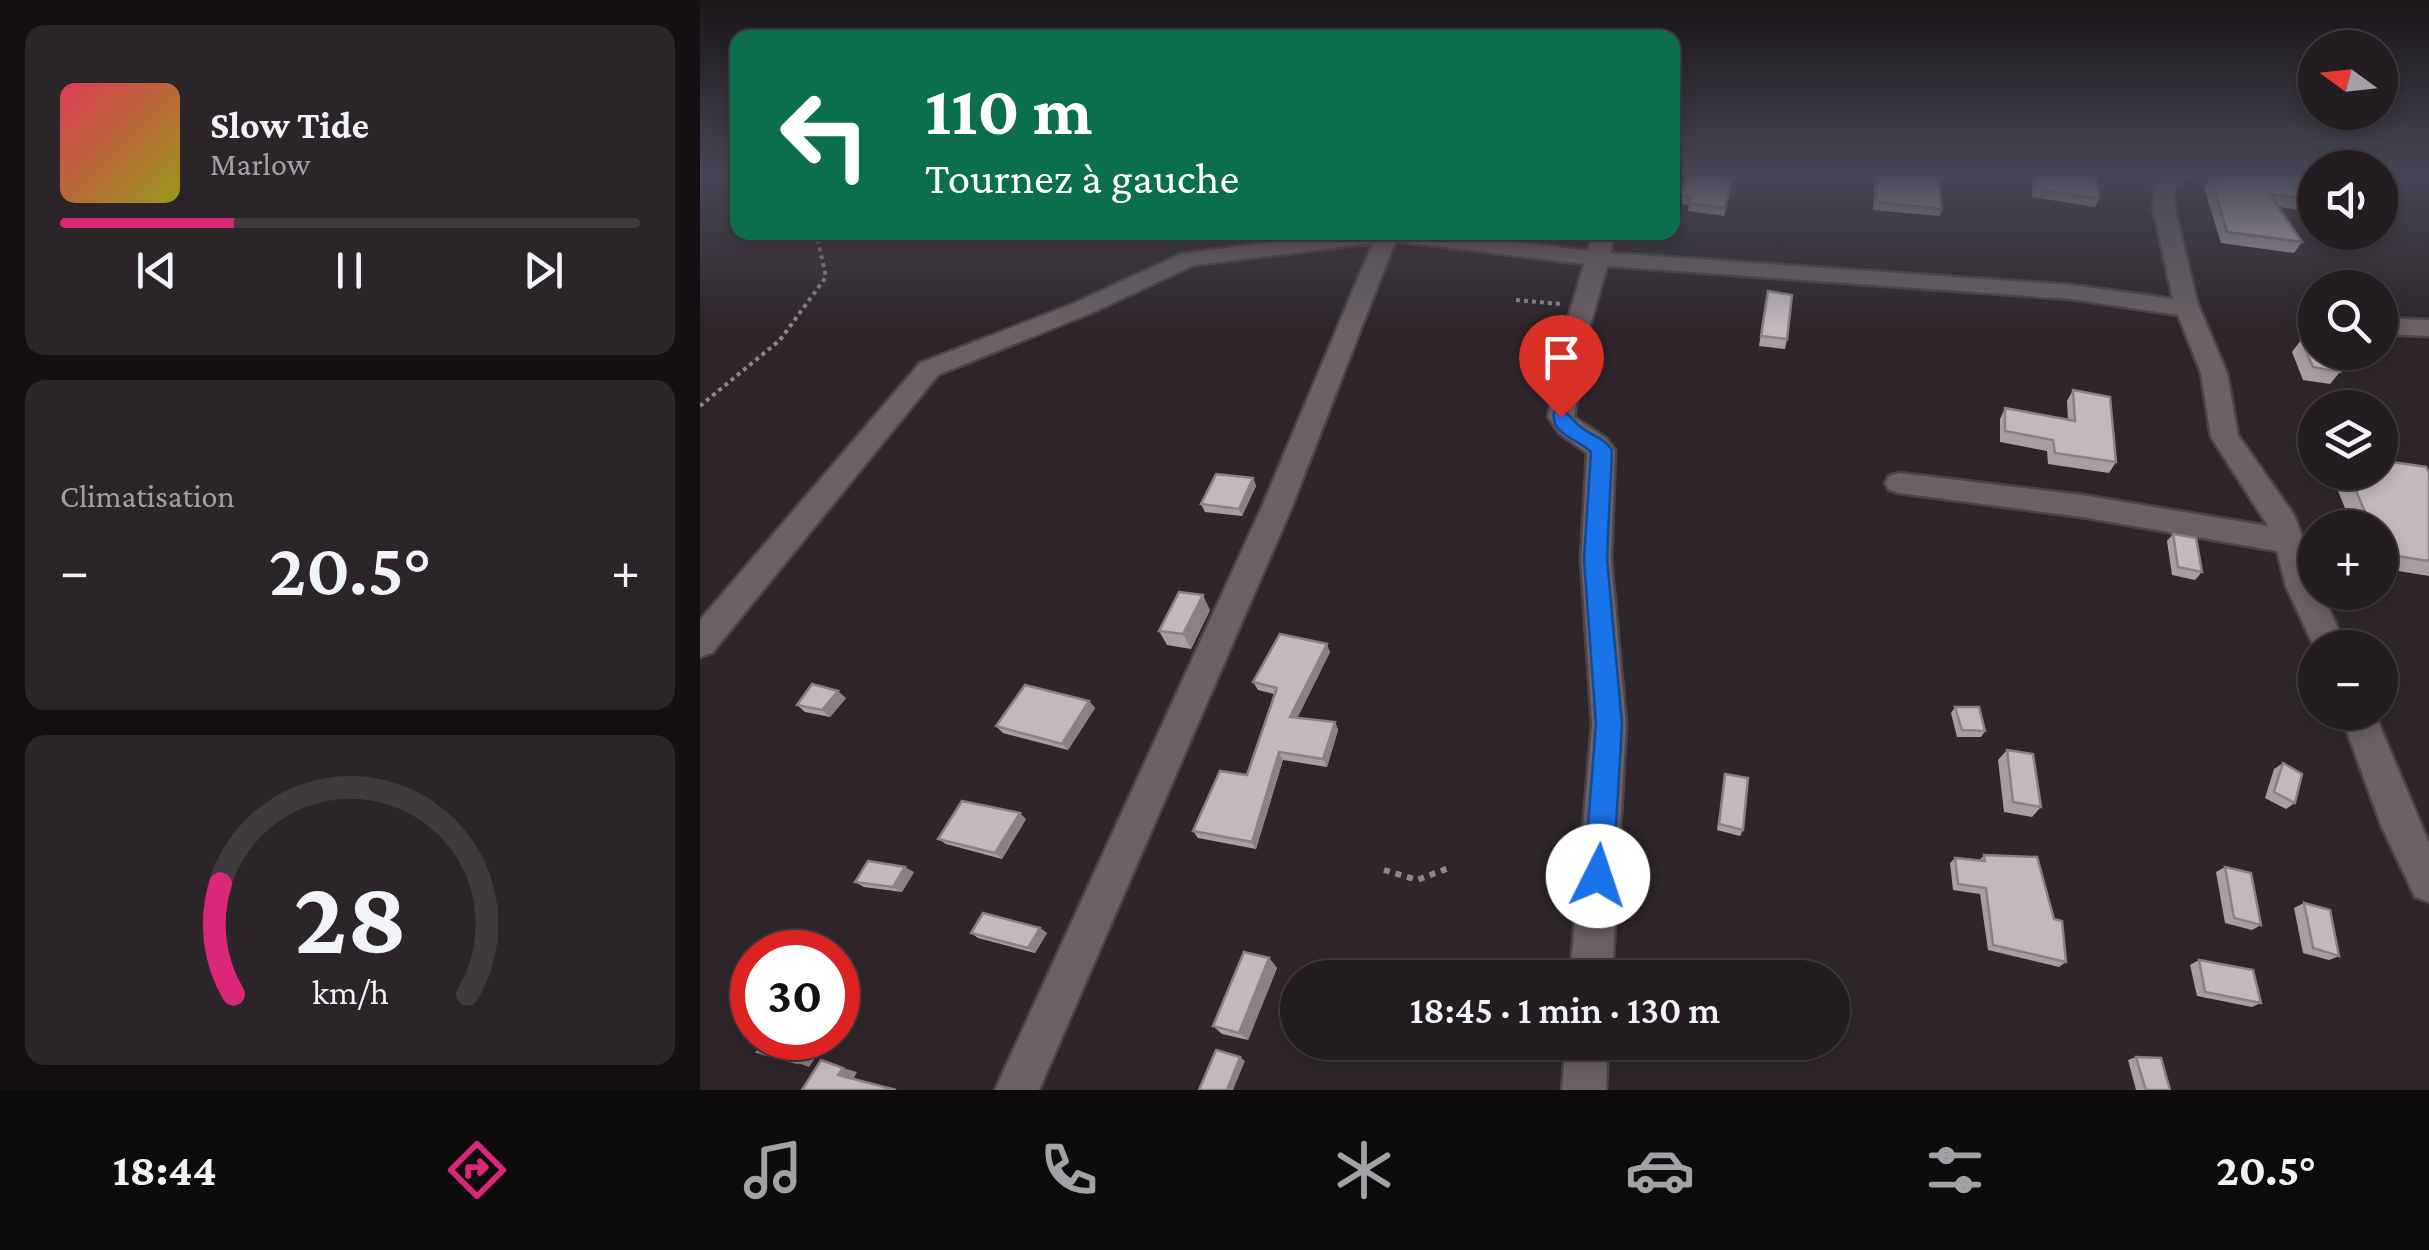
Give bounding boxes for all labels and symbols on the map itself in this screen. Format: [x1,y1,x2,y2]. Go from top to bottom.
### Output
north arrow [2298,30,2398,130]
pin [1519,315,1604,418]
position arrow [1546,824,1650,928]
speed limit sign: 30 [730,930,860,1060]

